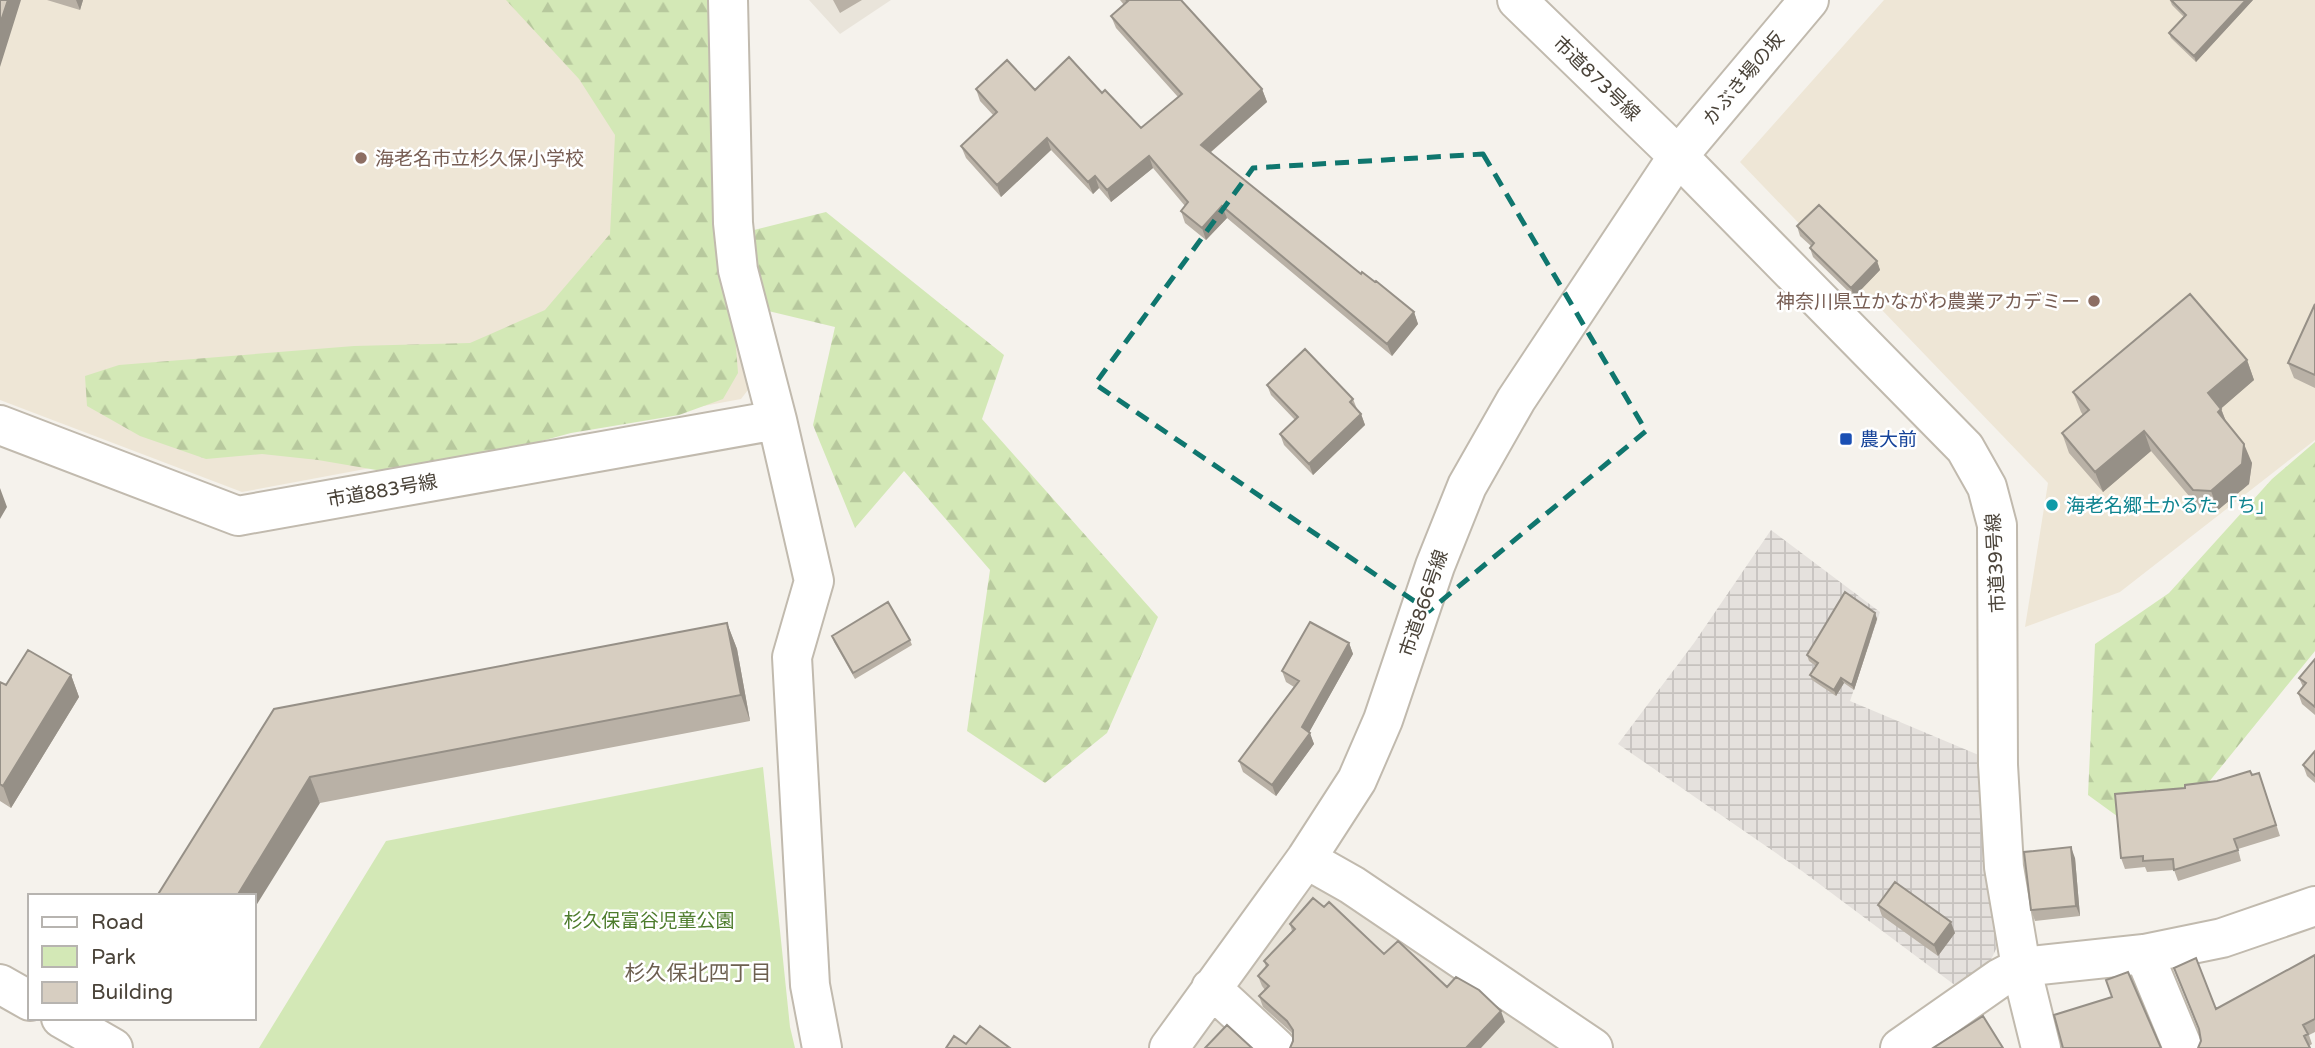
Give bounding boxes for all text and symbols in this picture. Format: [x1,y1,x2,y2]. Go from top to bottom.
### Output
street label: かぶき場の坂 [1699,28,1789,129]
street label: 市道873号線 [1548,32,1644,125]
place label: 海老名市立杉久保小学校 [375,148,584,170]
marker: 海老名市立杉久保小学校 [353,150,369,166]
place label: 神奈川県立かながわ農業アカデミー [1776,291,2080,313]
marker: 神奈川県立かながわ農業アカデミー [2086,293,2102,309]
place label: 農大前 [1860,429,1917,451]
marker: 農大前 [1838,431,1854,447]
street label: 市道883号線 [325,470,439,512]
place label: 海老名郷土かるた「ち」 [2066,495,2275,517]
marker: 海老名郷土かるた「ち」 [2044,497,2060,513]
street label: 市道39号線 [1982,513,2010,613]
street label: 市道866号線 [1395,547,1453,660]
legend [28,894,256,1020]
text: Road [91,910,144,935]
park label: 杉久保富谷児童公園 [563,910,735,932]
text: Park [91,945,136,970]
district label: 杉久保北四丁目 [625,961,772,986]
text: Building [91,980,173,1005]

